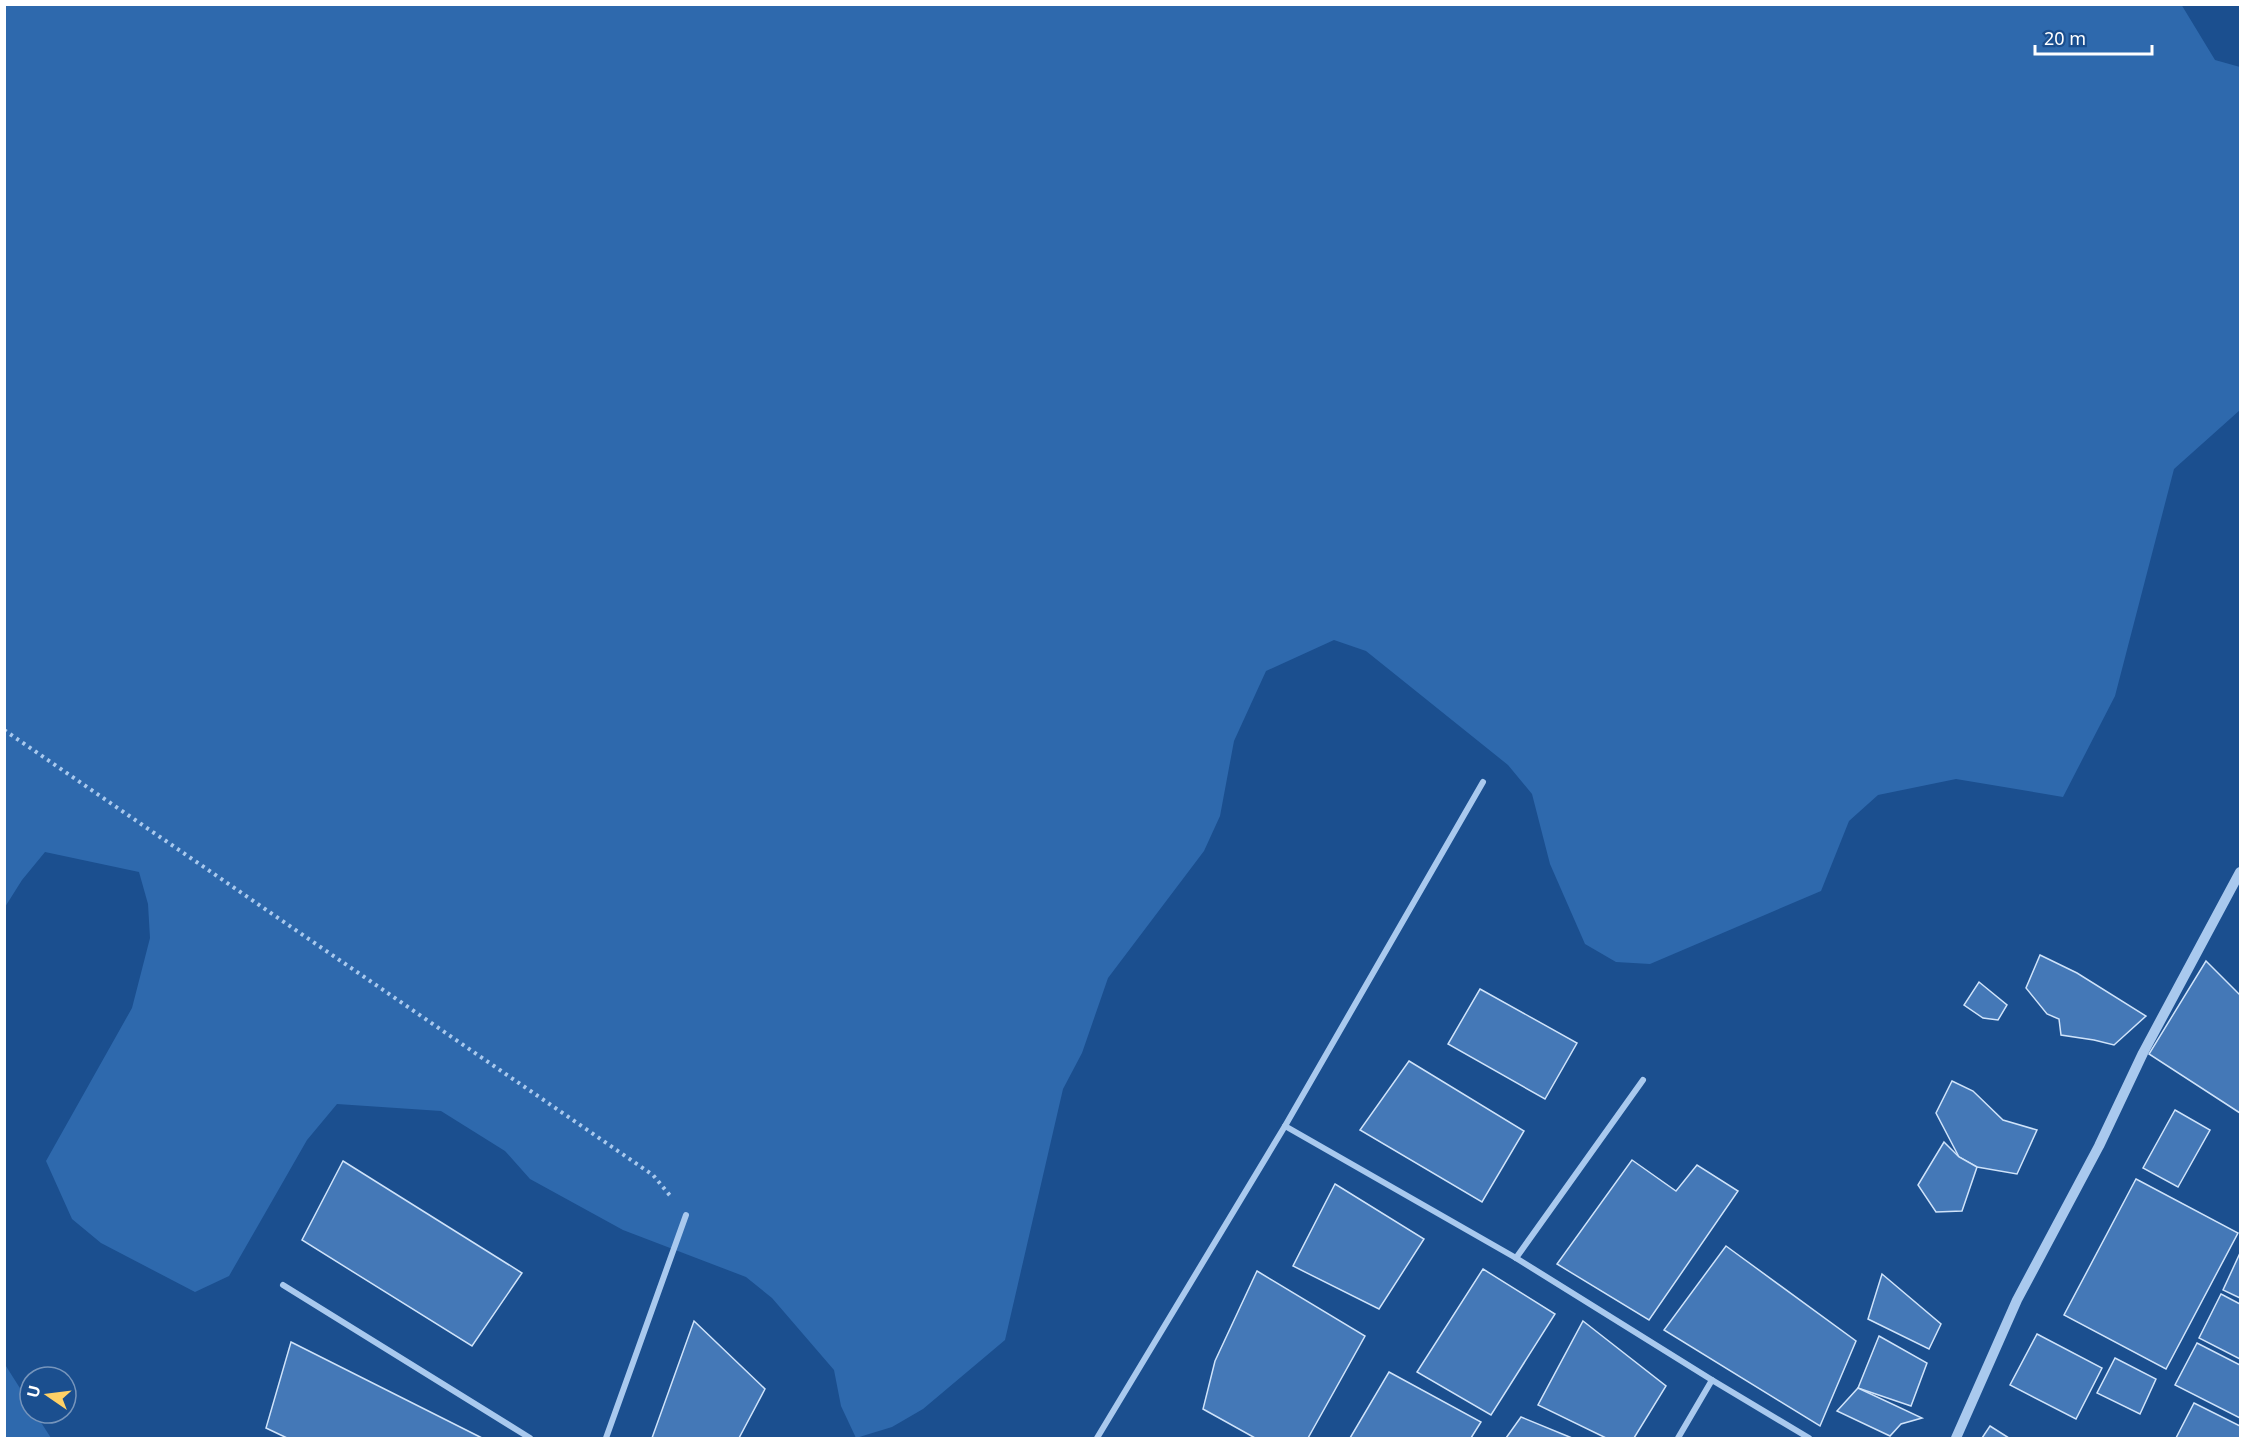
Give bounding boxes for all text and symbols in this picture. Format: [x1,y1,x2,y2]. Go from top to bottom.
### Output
scale bar [2035,18,2152,56]
text: 20 m [2044,26,2086,50]
north arrow [18,1365,78,1425]
text: U [21,1383,46,1400]

